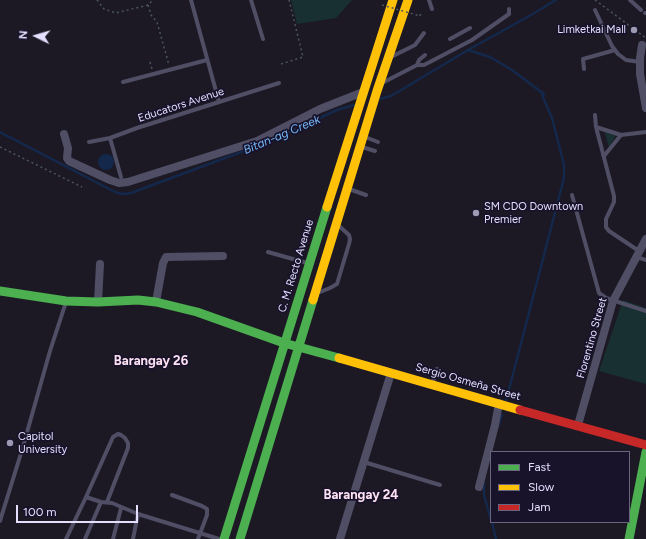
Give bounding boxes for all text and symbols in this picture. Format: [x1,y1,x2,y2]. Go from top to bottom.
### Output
north arrow [16,16,56,56]
place label: Limketkai Mall [557,23,626,37]
marker: Limketkai Mall [629,25,639,35]
text: N [17,30,30,40]
street label: Educators Avenue [136,85,226,125]
water label: Bitan-ag Creek [241,112,323,158]
place label: SM CDO Downtown Premier [484,200,583,226]
marker: SM CDO Downtown Premier [471,208,481,218]
street label: C. M. Recto Avenue [276,218,316,314]
street label: Florentino Street [574,296,610,380]
district label: Barangay 26 [114,353,188,369]
street label: Sergio Osmeña Street [414,361,522,403]
place label: Capitol University [18,430,67,456]
marker: Capitol University [5,438,15,448]
legend [490,451,630,523]
text: Fast [528,460,551,474]
text: Slow [528,480,554,494]
district label: Barangay 24 [323,487,399,503]
scale bar [18,497,140,523]
text: Jam [528,500,551,514]
text: 100 m [23,505,57,519]

